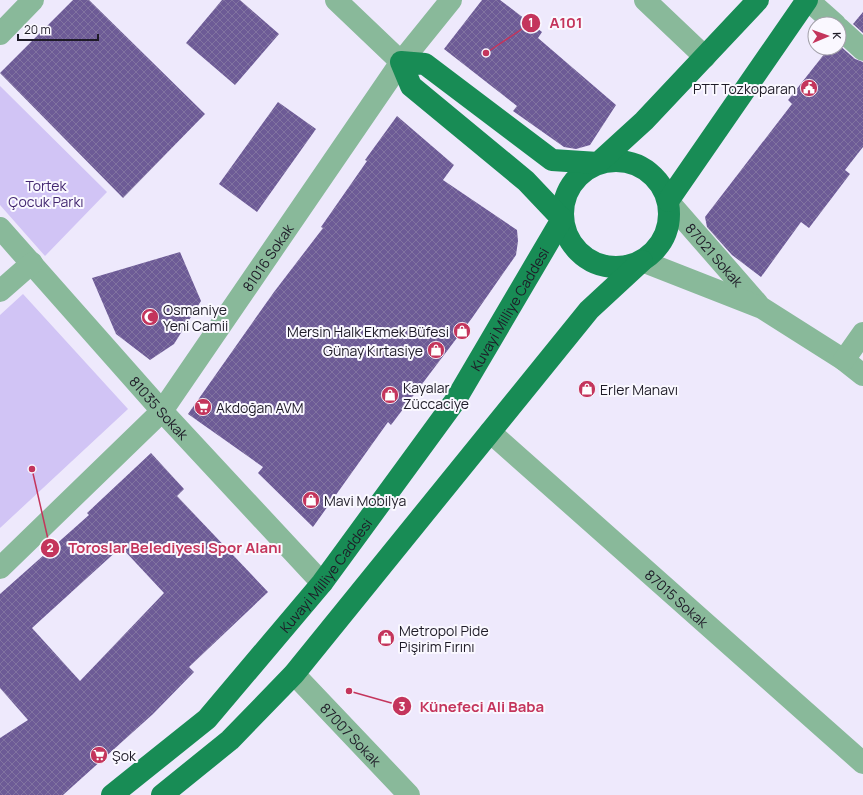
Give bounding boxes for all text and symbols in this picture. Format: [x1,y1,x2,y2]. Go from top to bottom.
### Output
callout: A101 [521,9,590,36]
text: A101 [549,12,583,33]
text: 1 [528,14,534,31]
scale bar [18,16,98,42]
north arrow [807,16,847,56]
text: 20 m [24,21,51,38]
text: K [830,32,845,40]
public building icon: PTT Tozkoparan [799,78,819,98]
place label: PTT Tozkoparan [693,79,796,98]
park label: Tortek Çocuk Parkı [8,176,84,211]
street label: 81016 Sokak [238,219,298,295]
street label: 87021 Sokak [682,219,748,291]
street label: Kuvayi Milliye Caddesi [465,244,553,374]
place label: Osmaniye Yeni Camii [163,300,228,335]
mosque icon: Osmaniye Yeni Camii [140,307,160,327]
shop icon: Mersin Halk Ekmek Büfesi [452,321,472,341]
place label: Mersin Halk Ekmek Büfesi [287,322,449,341]
shop icon: Günay Kırtasiye [426,340,446,360]
place label: Günay Kırtasiye [323,341,423,360]
street label: 81035 Sokak [126,372,194,444]
place label: Kayalar Züccaciye [403,378,469,413]
shop icon: Erler Manavı [577,379,597,399]
place label: Erler Manavı [600,380,678,399]
shop icon: Kayalar Züccaciye [380,385,400,405]
supermarket icon: Akdoğan AVM [193,397,213,417]
place label: Akdoğan AVM [216,398,304,417]
shop icon: Mavi Mobilya [301,490,321,510]
place label: Mavi Mobilya [324,491,406,510]
street label: Kuvayi Milliye Caddesi [275,514,376,636]
callout: Toroslar Belediyesi Spor Alanı [40,534,290,561]
text: Toroslar Belediyesi Spor Alanı [68,537,282,558]
text: 2 [46,539,54,556]
street label: 87015 Sokak [641,565,714,632]
place label: Metropol Pide Pişirim Fırını [399,621,489,656]
shop icon: Metropol Pide Pişirim Fırını [376,628,396,648]
callout: Künefeci Ali Baba [392,693,552,720]
text: Künefeci Ali Baba [420,696,544,717]
street label: 87007 Sokak [316,698,387,771]
text: 3 [399,698,406,715]
supermarket icon: Şok [89,745,109,765]
place label: Şok [112,746,137,765]

